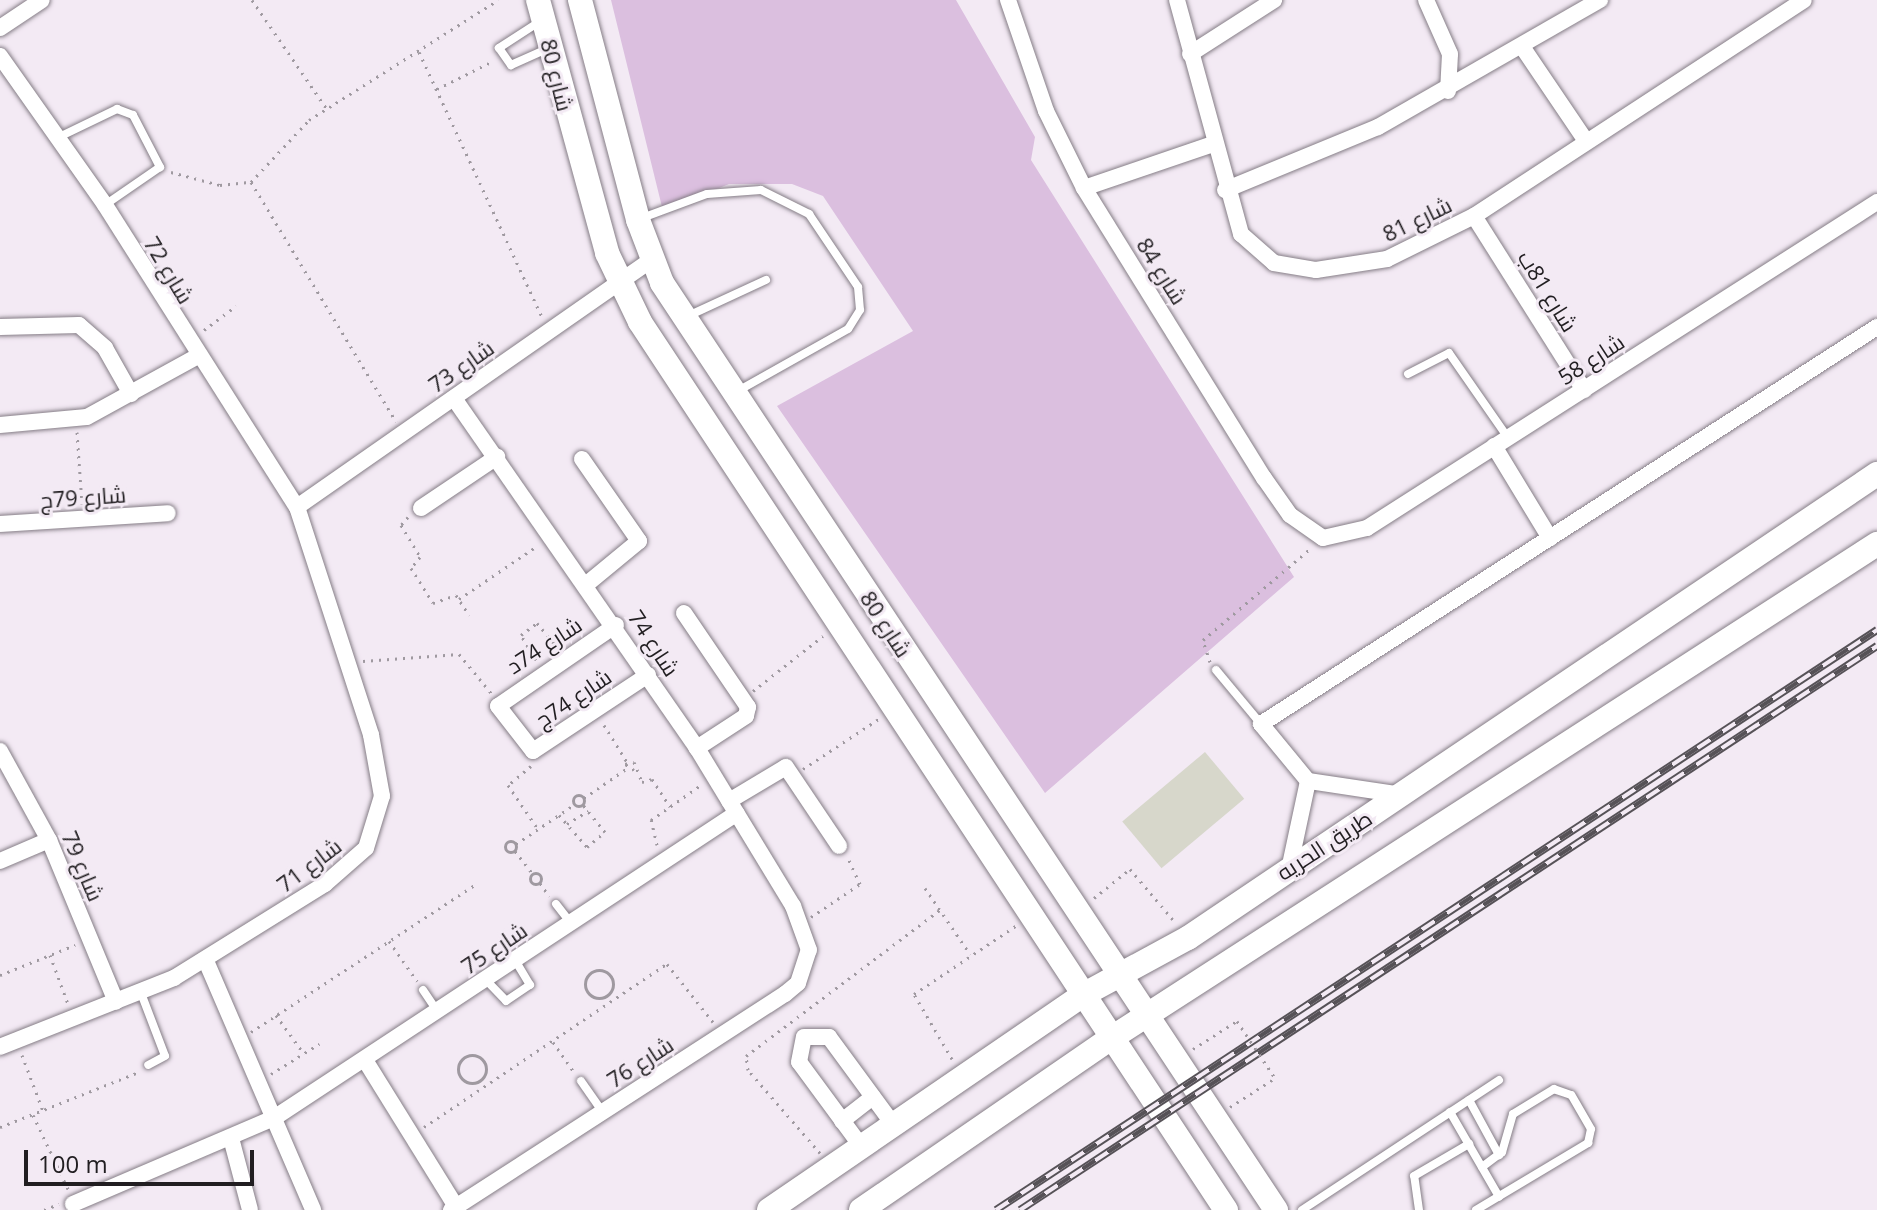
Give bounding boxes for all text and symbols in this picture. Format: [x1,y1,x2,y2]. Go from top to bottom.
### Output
street label: شارع 80 [535,36,579,114]
street label: شارع 81 [1378,191,1456,247]
street label: شارع 72 [139,232,199,308]
street label: شارع 84 [1131,233,1193,309]
street label: شارع 81ب [1513,245,1583,337]
street label: شارع 58 [1553,328,1629,390]
street label: شارع 73 [423,334,499,398]
street label: شارع 79ج [39,481,127,513]
street label: شارع 80 [855,586,917,662]
street label: شارع 74 [623,605,685,681]
street label: شارع 74د [502,611,586,679]
street label: شارع 74ج [530,663,616,733]
street label: طريق الحريه [1271,804,1377,886]
street label: شارع 79 [56,827,110,905]
street label: شارع 71 [272,832,346,898]
street label: شارع 75 [456,917,532,979]
street label: شارع 76 [602,1031,678,1093]
scale bar [28,1134,258,1184]
text: 100 m [38,1147,108,1180]

